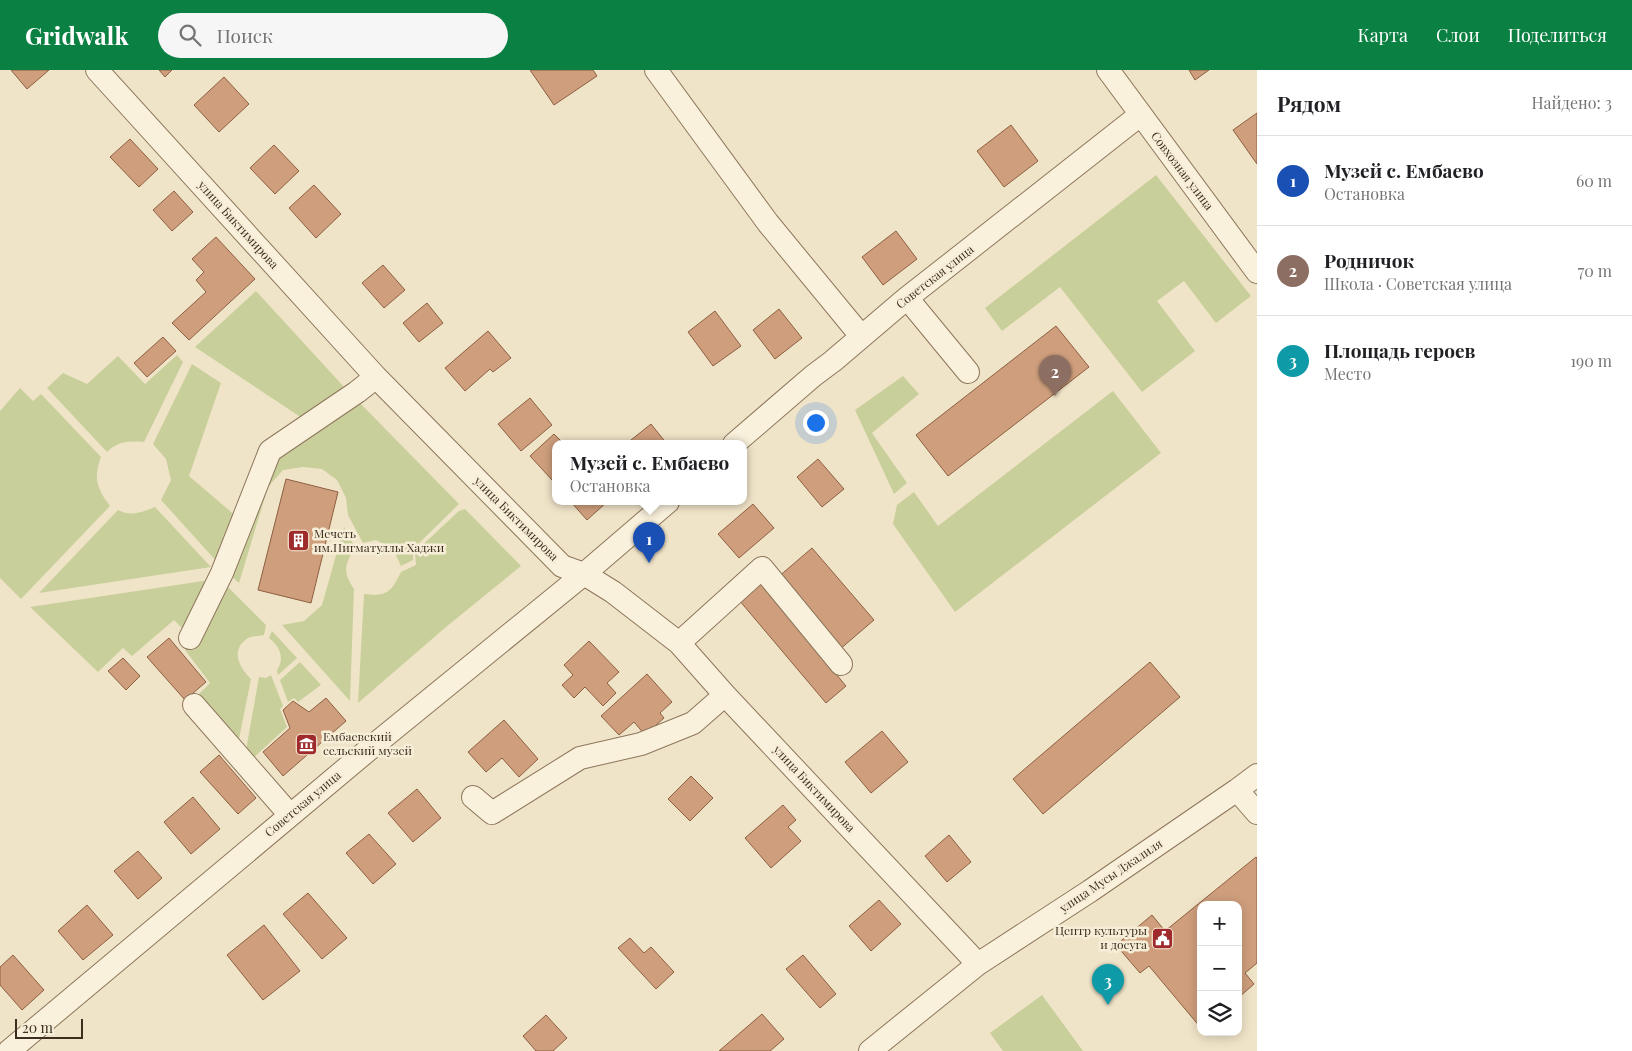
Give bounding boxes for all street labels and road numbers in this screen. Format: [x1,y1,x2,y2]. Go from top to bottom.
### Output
street label: Совхозная улица [1148,128,1218,213]
street label: улица Биктимирова [194,176,283,272]
street label: Советская улица [892,241,977,312]
street label: улица Биктимирова [470,472,562,564]
street label: улица Биктимирова [770,741,859,835]
street label: Советская улица [261,767,344,840]
street label: улица Мусы Джалиля [1055,835,1165,916]

